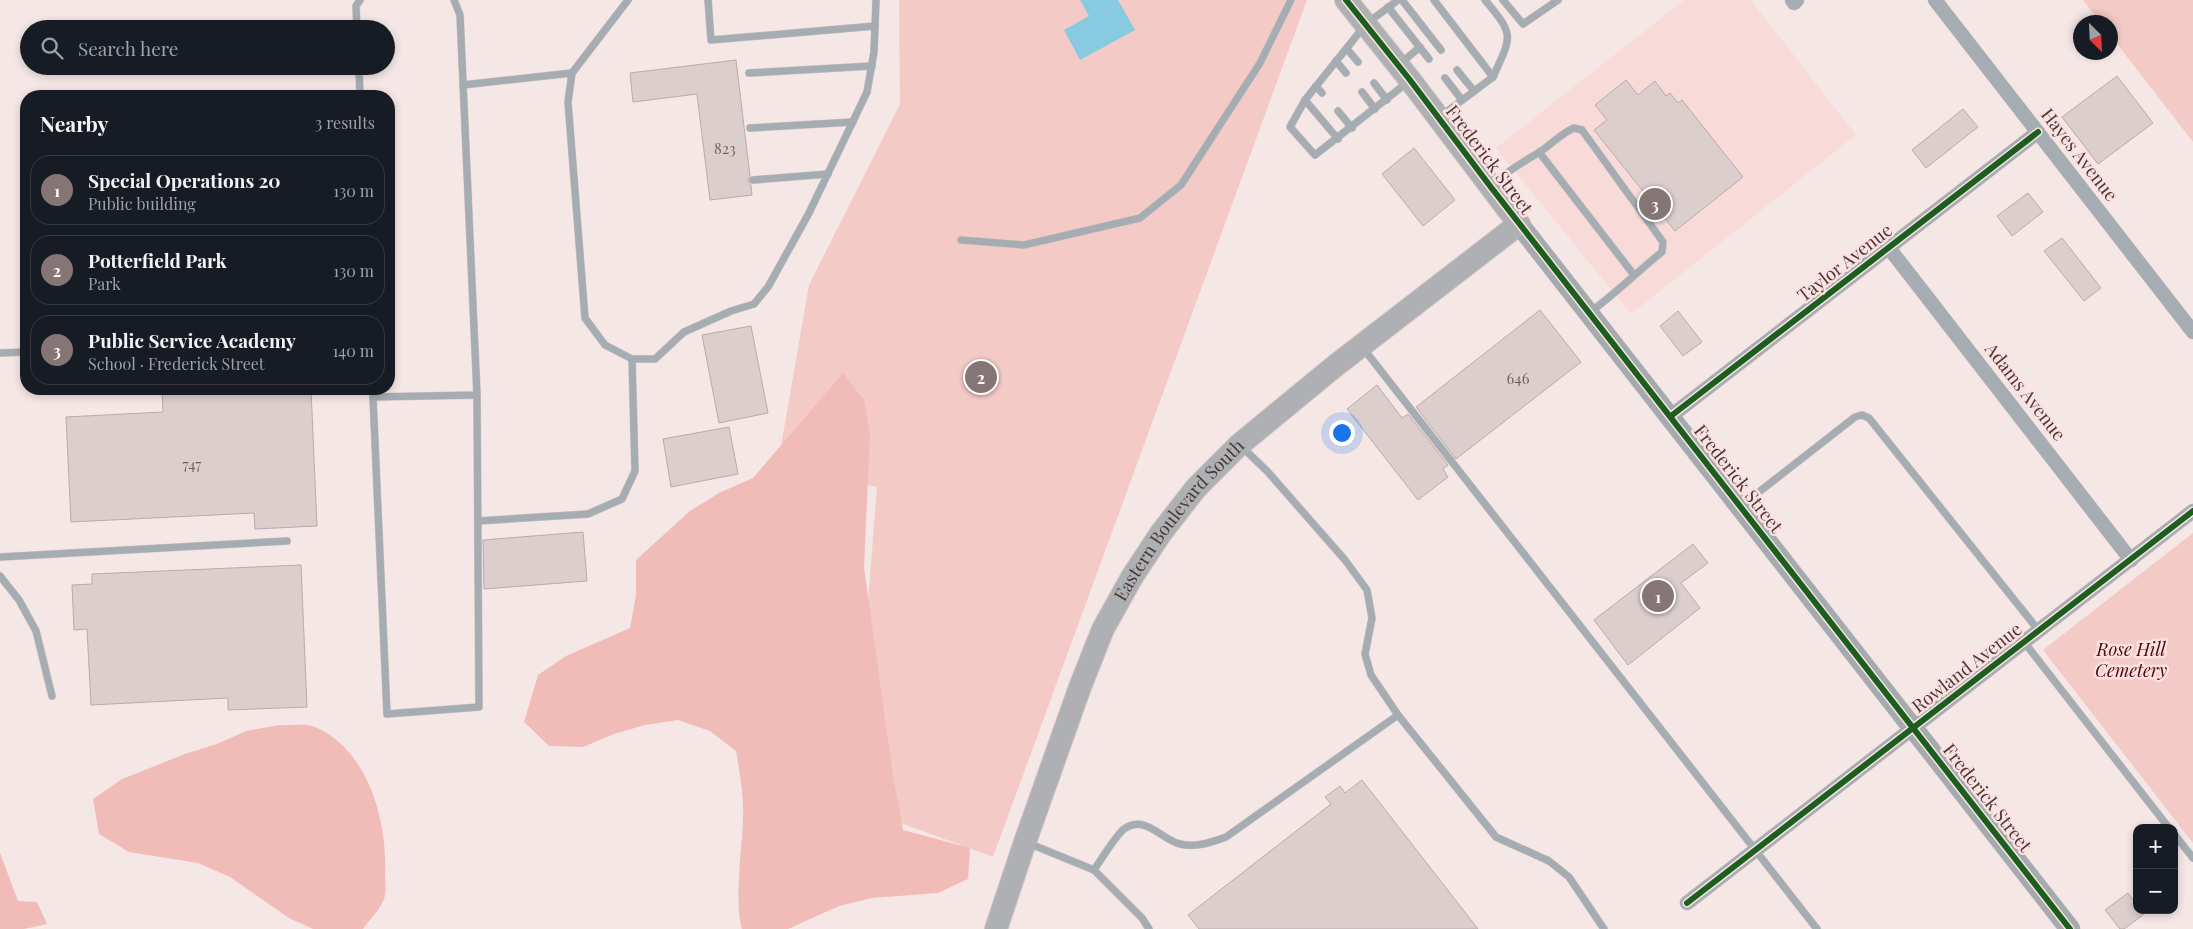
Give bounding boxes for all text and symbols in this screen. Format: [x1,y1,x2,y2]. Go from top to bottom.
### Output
north arrow [2073,15,2118,60]
search box [20,20,395,75]
icon: search [38,34,66,62]
text: Search here [78,35,178,61]
street label: Frederick Street [1441,100,1539,219]
street label: Hayes Avenue [2036,103,2124,206]
text: Nearby [40,109,109,137]
text: 3 results [315,112,375,133]
house number: 823 [714,138,736,158]
text: Special Operations 20 [88,167,281,193]
text: 1 [54,180,60,201]
text: 130 m [333,180,374,201]
pin: 3 [1639,185,1671,223]
text: Public building [88,193,196,214]
street label: Taylor Avenue [1792,218,1897,307]
text: Potterfield Park [88,247,227,273]
text: 2 [53,260,61,281]
text: 130 m [333,260,374,281]
text: Park [88,273,121,294]
text: Public Service Academy [88,327,296,353]
street label: Adams Avenue [1979,337,2072,445]
text: 3 [53,340,61,361]
text: 140 m [332,340,374,361]
text: School · Frederick Street [88,353,265,374]
pin: 2 [965,358,997,396]
house number: 646 [1507,368,1530,388]
street label: Frederick Street [1689,419,1789,538]
your location [1329,420,1355,446]
street label: Eastern Boulevard South [1108,433,1249,605]
house number: 747 [183,454,201,474]
pin: 1 [1642,577,1674,615]
street label: Rowland Avenue [1906,617,2026,718]
park label: Rose Hill Cemetery [2095,637,2167,682]
street label: Frederick Street [1938,738,2038,857]
map controls [2133,824,2178,914]
button: + [2133,824,2178,869]
button: − [2133,869,2178,914]

